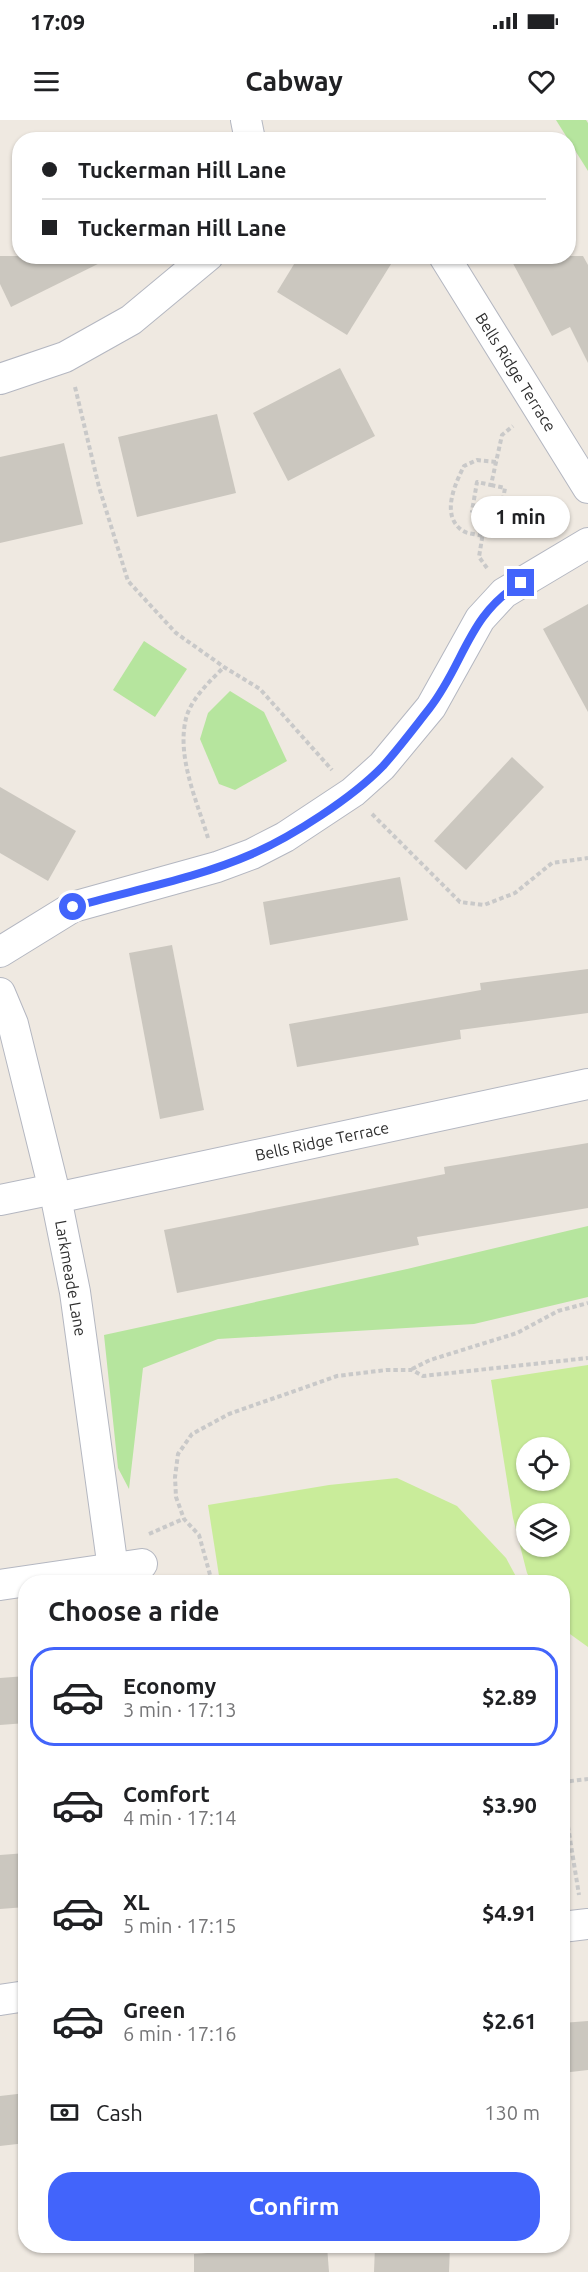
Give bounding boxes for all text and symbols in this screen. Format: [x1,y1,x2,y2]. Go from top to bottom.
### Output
text: 17:09 [30,9,85,34]
icon: menu [30,65,63,98]
icon: heart [525,65,558,98]
text: Cabway [245,66,343,96]
text: Tuckerman Hill Lane [78,157,286,182]
text: Tuckerman Hill Lane [78,215,286,240]
street label: Bells Ridge Terrace [472,309,560,435]
callout: 1 min [472,496,570,538]
text: 1 min [495,505,546,528]
route end [507,569,534,596]
route start [59,893,86,920]
street label: Bells Ridge Terrace [253,1118,391,1164]
street label: Larkmeade Lane [52,1219,90,1337]
map controls [516,1437,570,1557]
button: locate [516,1437,570,1491]
button: layers [516,1503,570,1557]
text: Choose a ride [48,1596,220,1626]
icon: car [51,1670,105,1724]
text: Economy [123,1673,216,1698]
text: $2.89 [482,1684,537,1709]
text: 3 min · 17:13 [123,1698,237,1721]
icon: car [51,1778,105,1832]
text: Comfort [123,1781,210,1806]
text: $3.90 [482,1792,537,1817]
text: 4 min · 17:14 [123,1806,237,1829]
icon: car [51,1886,105,1940]
text: XL [123,1889,150,1914]
text: $4.91 [482,1900,537,1925]
text: 5 min · 17:15 [123,1914,237,1937]
icon: car [51,1994,105,2048]
text: Green [123,1997,185,2022]
text: $2.61 [482,2008,537,2033]
text: 6 min · 17:16 [123,2022,237,2045]
icon: cash [48,2096,81,2129]
text: Cash [96,2100,143,2125]
text: 130 m [484,2101,540,2124]
button: Confirm [48,2172,540,2241]

